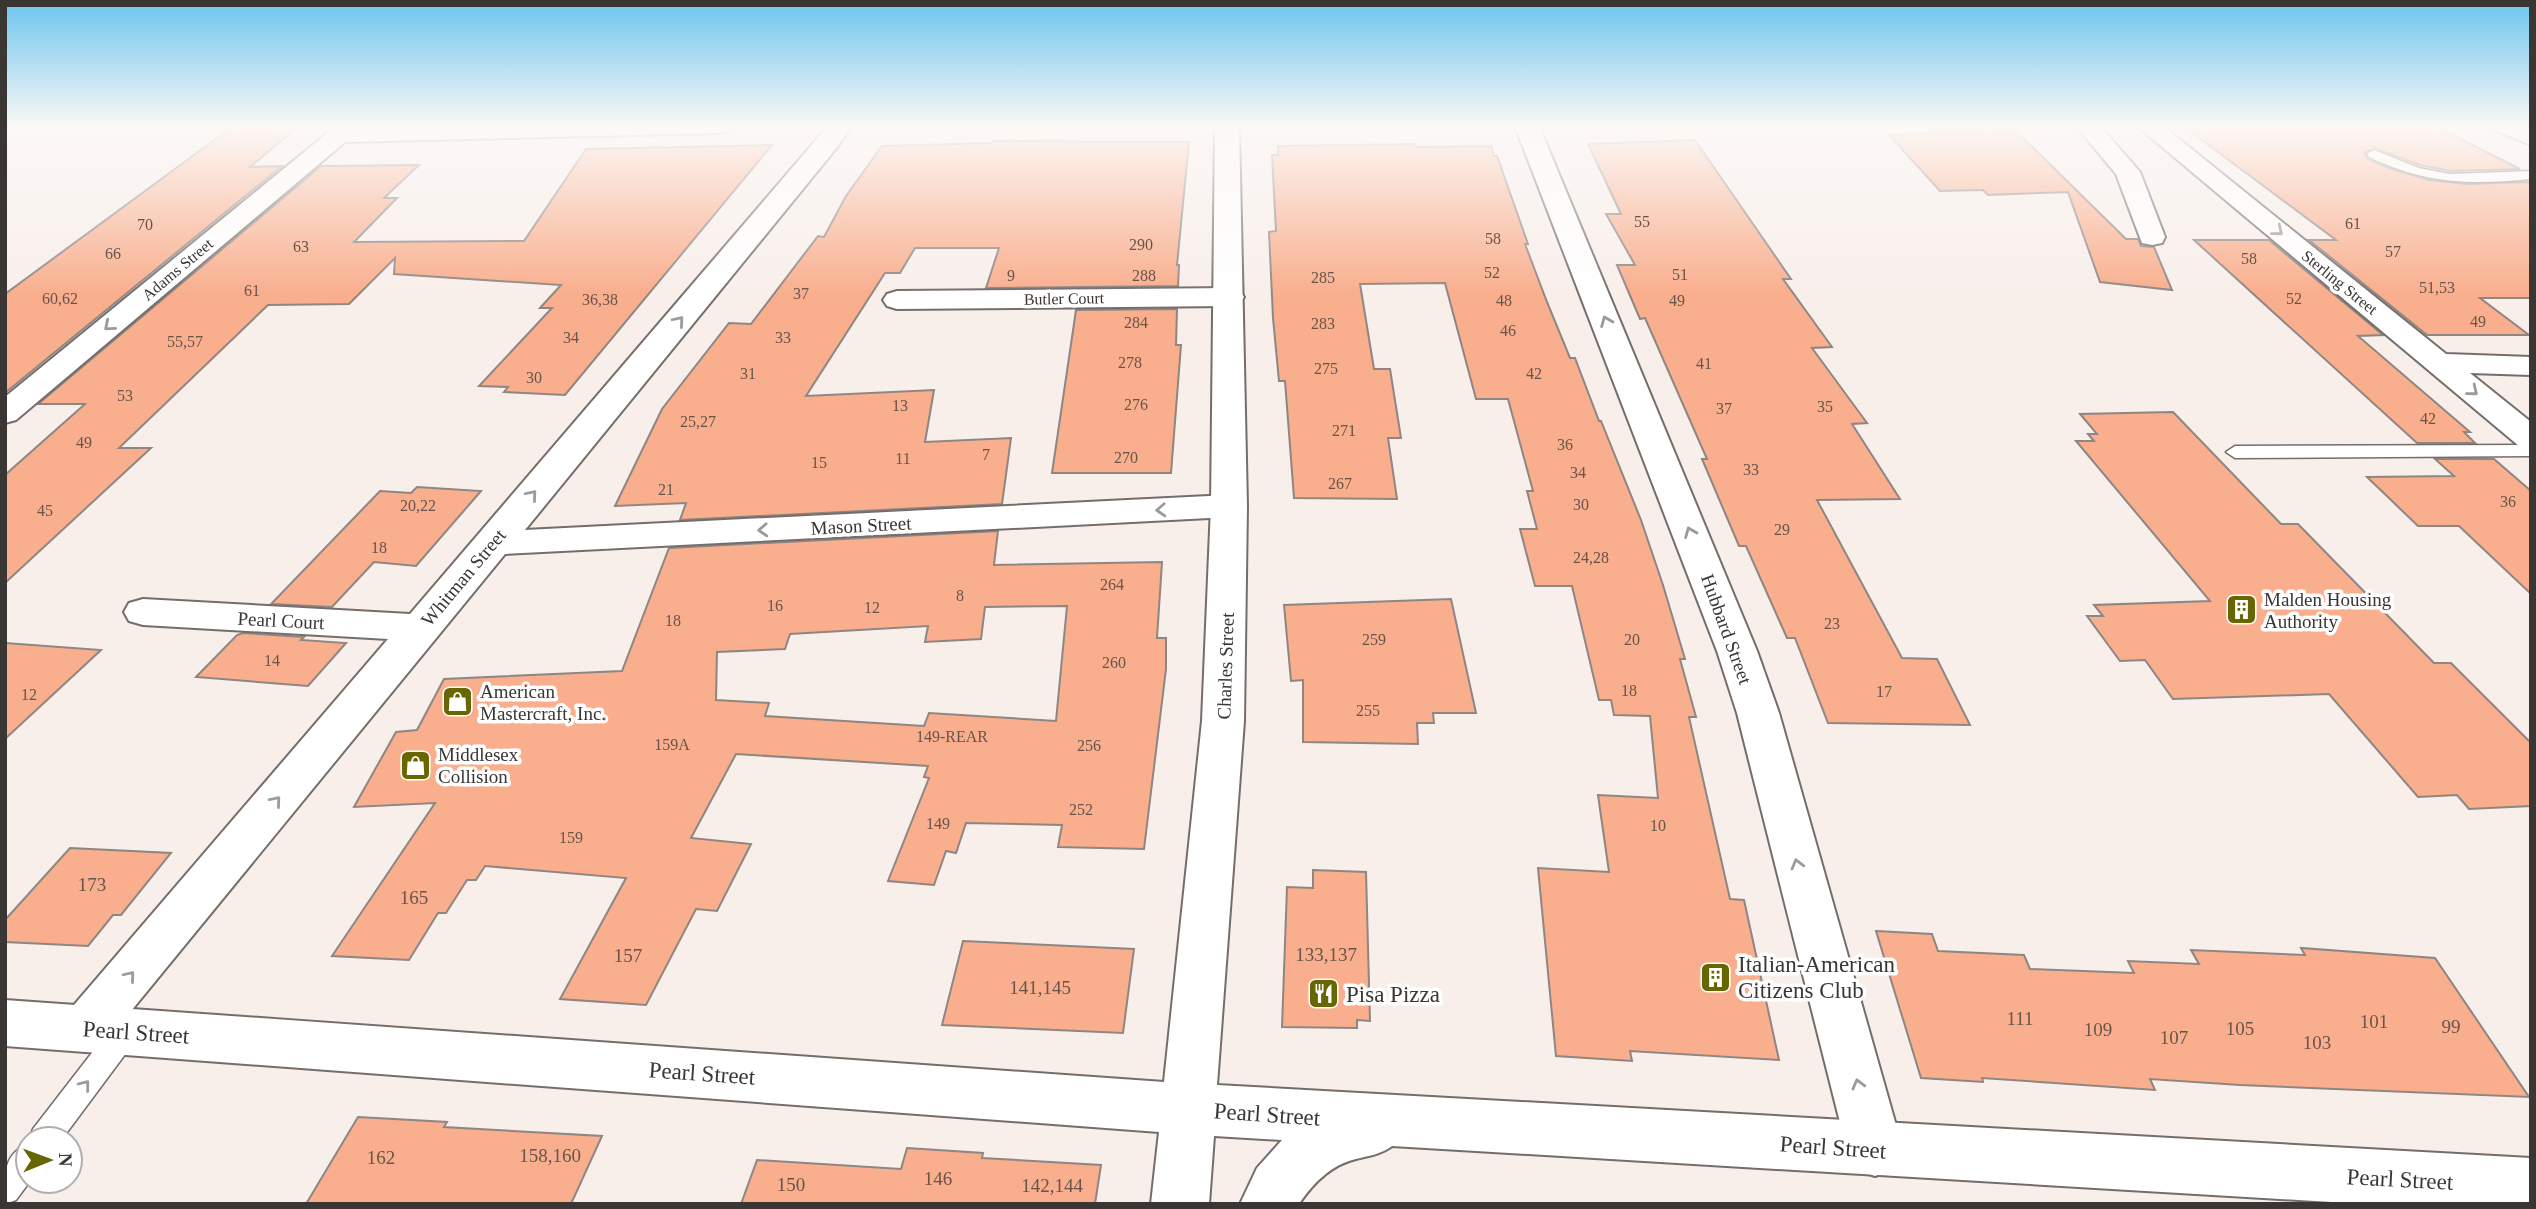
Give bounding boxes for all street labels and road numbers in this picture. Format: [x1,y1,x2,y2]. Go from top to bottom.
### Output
street label: Adams Street [139,235,216,304]
street label: Sterling Street [2298,247,2381,319]
street label: Butler Court [1024,289,1105,308]
street label: Mason Street [810,512,913,539]
street label: Whitman Street [417,524,510,630]
street label: Hubbard Street [1697,571,1756,688]
street label: Pearl Court [237,608,326,633]
street label: Charles Street [1213,611,1238,720]
street label: Pearl Street [82,1016,191,1049]
street label: Pearl Street [648,1057,757,1090]
street label: Pearl Street [1213,1098,1322,1131]
street label: Pearl Street [1779,1131,1888,1164]
street label: Pearl Street [2346,1164,2454,1195]

